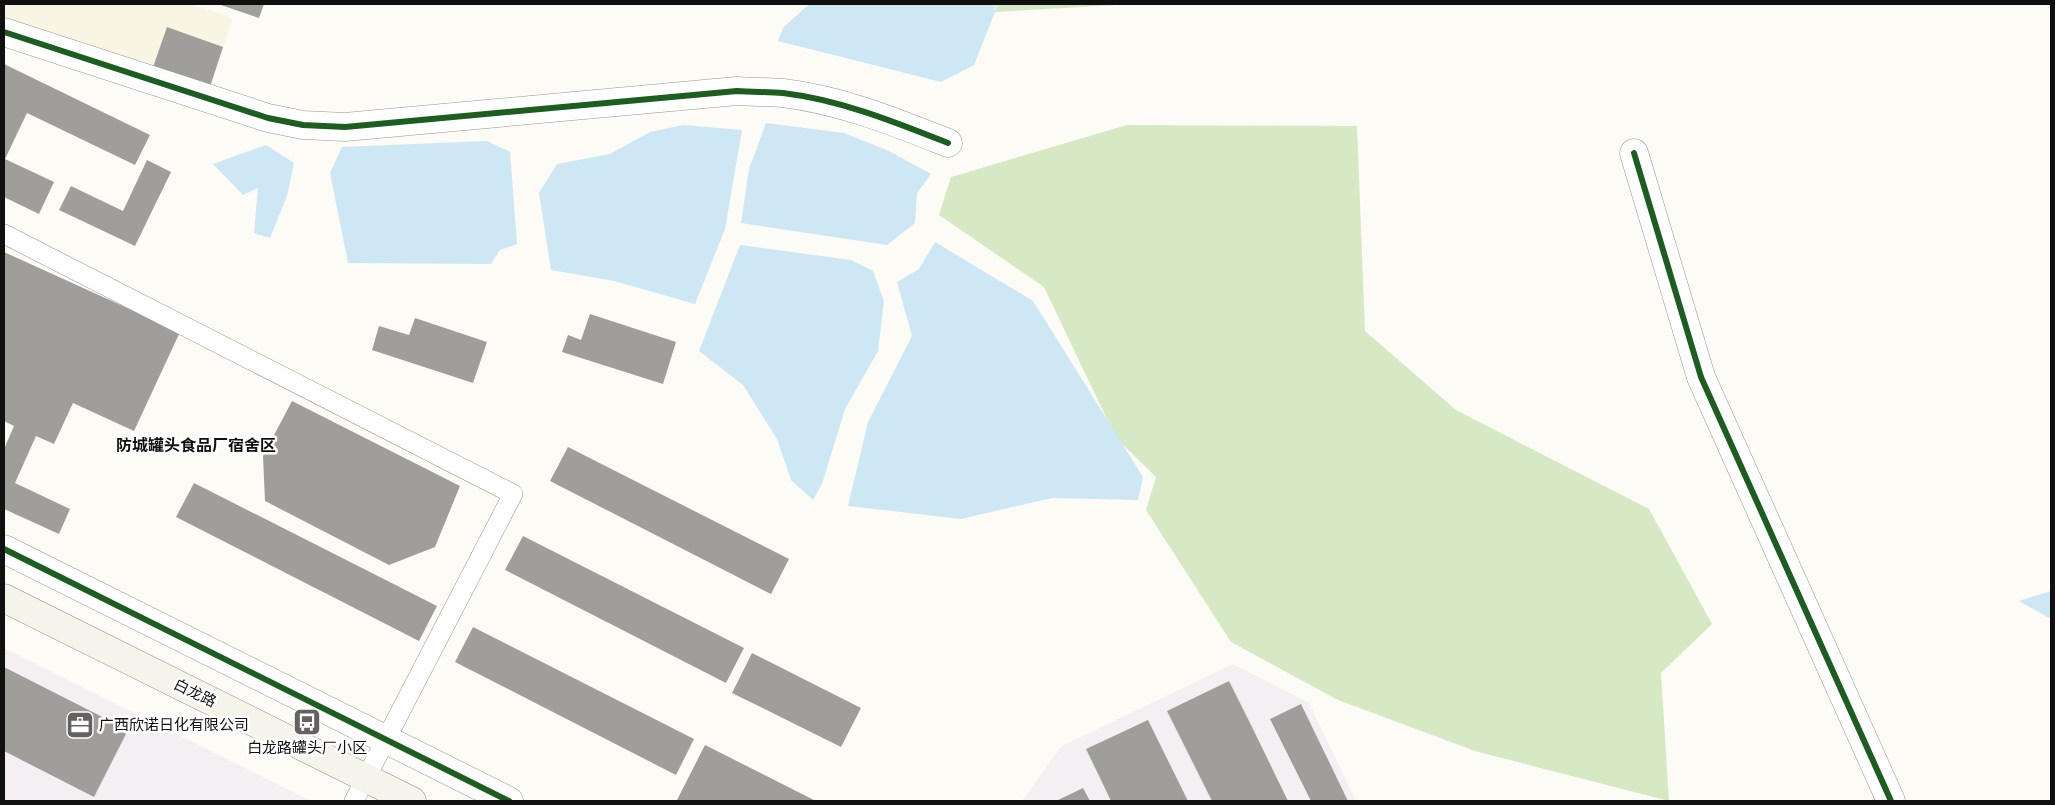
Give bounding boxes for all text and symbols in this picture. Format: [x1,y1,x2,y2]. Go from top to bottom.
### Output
district label: 防城罐头食品厂宿舍区 [116,436,276,455]
street label: 白龙路 [171,675,219,711]
bus stop icon: 白龙路罐头厂小区 [292,707,322,737]
office icon: 广西欣诺日化有限公司 [65,710,95,740]
place label: 广西欣诺日化有限公司 [99,716,249,734]
place label: 白龙路罐头厂小区 [247,739,367,757]

